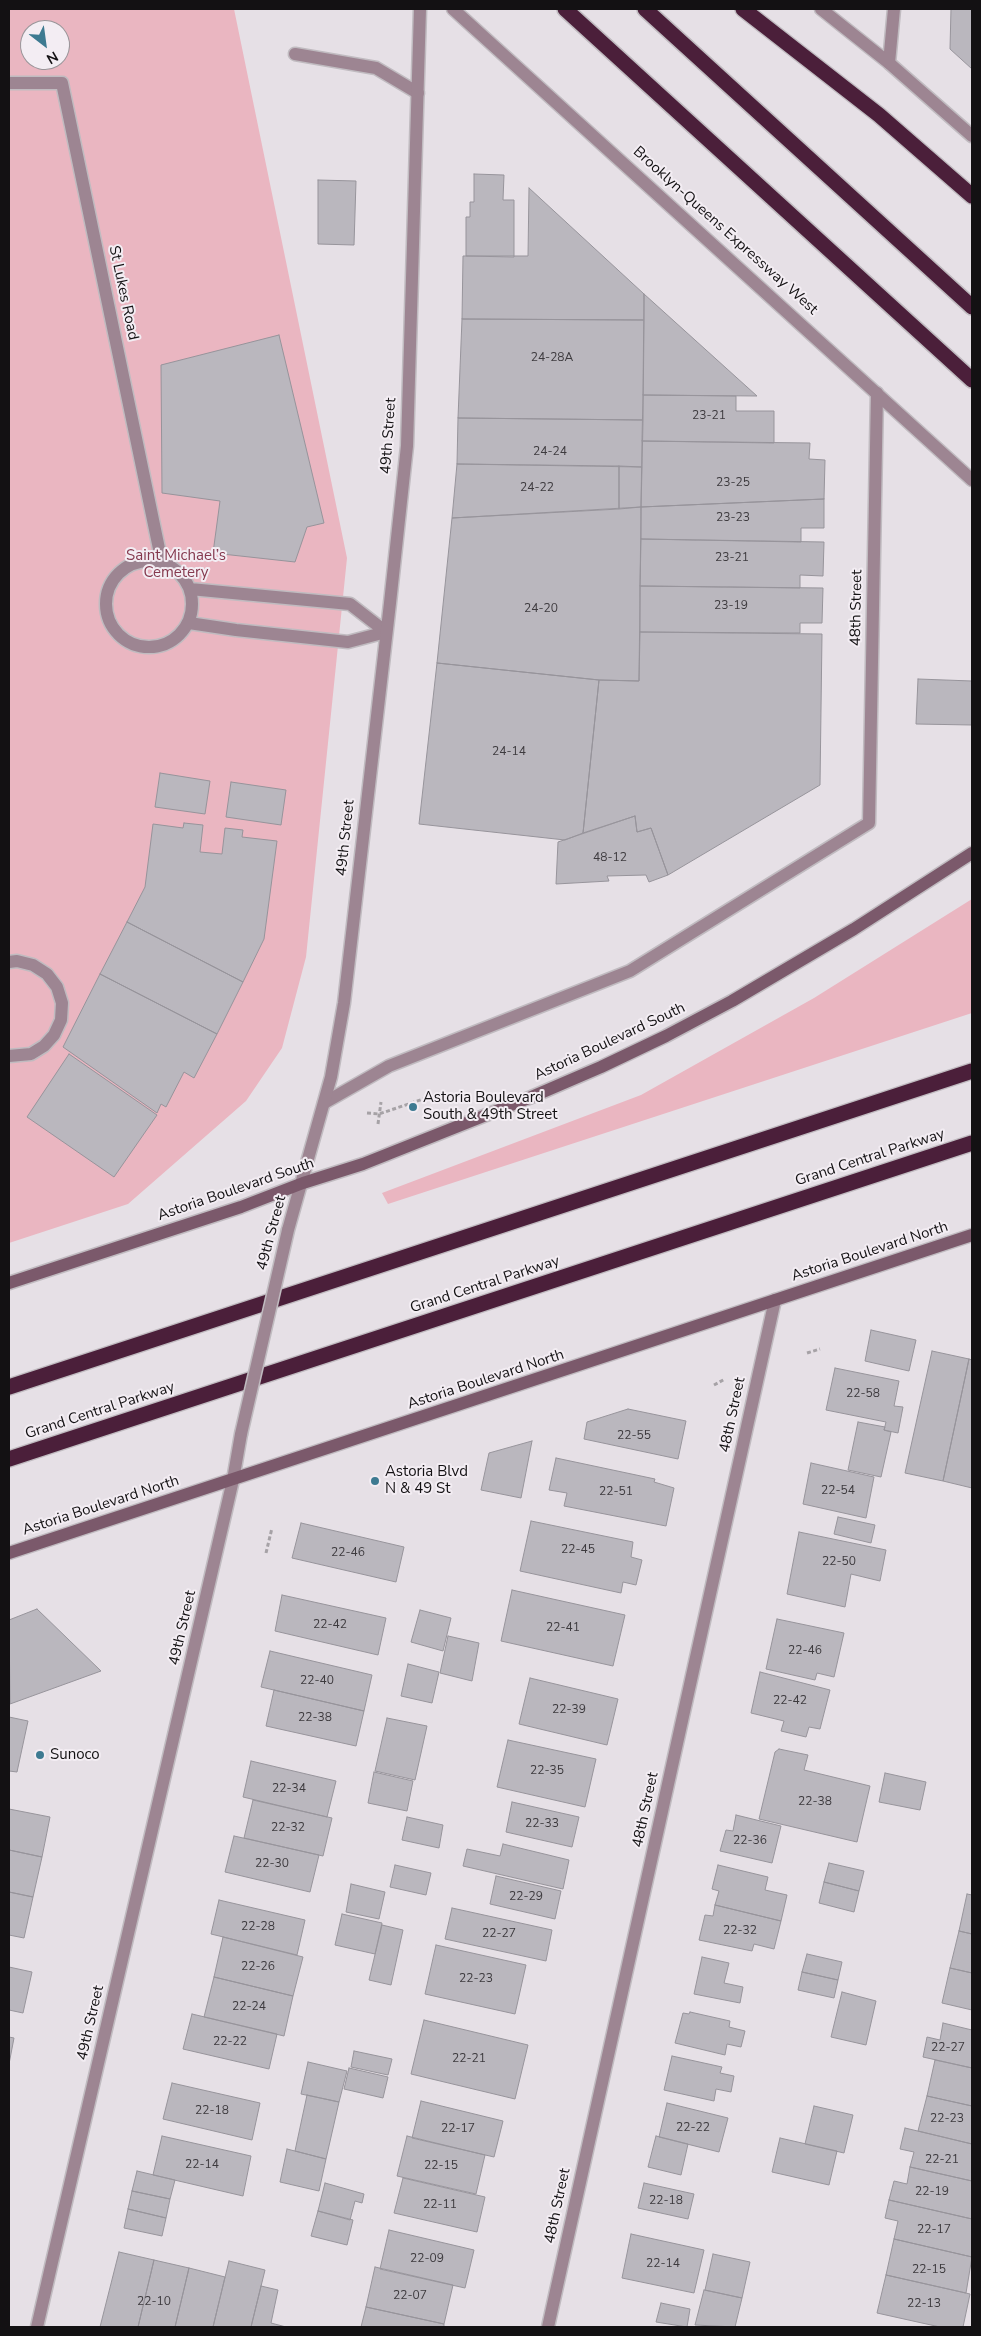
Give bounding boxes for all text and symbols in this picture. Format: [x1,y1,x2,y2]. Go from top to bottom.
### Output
north arrow [20,20,70,70]
text: N [43,47,62,68]
street label: Brooklyn-Queens Expressway West [629,143,821,319]
street label: St Lukes Road [104,244,142,342]
house number: 24-28A [531,351,573,365]
street label: 49th Street [377,397,401,475]
house number: 23-21 [692,409,726,423]
house number: 24-24 [533,445,567,459]
house number: 23-25 [716,476,750,490]
house number: 24-22 [520,481,554,495]
house number: 23-23 [716,511,750,525]
park label: Saint Michael’s Cemetery [126,547,226,582]
house number: 23-21 [715,551,749,565]
street label: 48th Street [847,570,867,646]
house number: 23-19 [714,599,748,613]
house number: 24-20 [524,602,558,616]
house number: 24-14 [492,745,526,759]
street label: 49th Street [333,799,359,877]
house number: 48-12 [593,851,627,865]
street label: Astoria Boulevard South [532,999,688,1085]
place label: Astoria Boulevard South & 49th Street [423,1089,557,1124]
marker: Astoria Boulevard South & 49th Street [407,1101,419,1113]
street label: Grand Central Parkway [793,1125,947,1191]
street label: Astoria Boulevard South [155,1155,317,1225]
street label: 49th Street [253,1194,291,1272]
street label: Astoria Boulevard North [789,1218,951,1286]
street label: Grand Central Parkway [408,1252,562,1318]
street label: Astoria Boulevard North [405,1346,567,1414]
street label: 48th Street [716,1376,750,1454]
street label: Grand Central Parkway [23,1378,177,1444]
house number: 22-58 [846,1387,880,1401]
house number: 22-55 [617,1429,651,1443]
place label: Astoria Blvd N & 49 St [385,1463,468,1498]
street label: Astoria Boulevard North [20,1472,182,1540]
marker: Astoria Blvd N & 49 St [369,1475,381,1487]
house number: 22-54 [821,1484,855,1498]
house number: 22-51 [599,1485,633,1499]
house number: 22-45 [561,1543,595,1557]
house number: 22-46 [331,1546,365,1560]
house number: 22-50 [822,1555,856,1569]
street label: 49th Street [166,1589,200,1667]
house number: 22-42 [313,1618,347,1632]
house number: 22-41 [546,1621,580,1635]
house number: 22-46 [788,1644,822,1658]
house number: 22-40 [300,1674,334,1688]
house number: 22-42 [773,1694,807,1708]
house number: 22-39 [552,1703,586,1717]
house number: 22-38 [298,1711,332,1725]
place label: Sunoco [50,1746,100,1764]
marker: Sunoco [34,1749,46,1761]
house number: 22-35 [530,1764,564,1778]
street label: 48th Street [629,1771,663,1849]
house number: 22-34 [272,1782,306,1796]
house number: 22-38 [798,1795,832,1809]
house number: 22-33 [525,1817,559,1831]
house number: 22-32 [271,1821,305,1835]
house number: 22-36 [733,1834,767,1848]
house number: 22-30 [255,1857,289,1871]
house number: 22-29 [509,1890,543,1904]
house number: 22-28 [241,1920,275,1934]
house number: 22-32 [723,1924,757,1938]
house number: 22-27 [482,1927,516,1941]
house number: 22-26 [241,1960,275,1974]
house number: 22-23 [459,1972,493,1986]
street label: 49th Street [74,1984,108,2062]
house number: 22-24 [232,2000,266,2014]
house number: 22-22 [213,2035,247,2049]
house number: 22-27 [931,2041,965,2055]
house number: 22-21 [452,2052,486,2066]
house number: 22-18 [195,2104,229,2118]
house number: 22-23 [930,2112,964,2126]
house number: 22-22 [676,2121,710,2135]
house number: 22-17 [441,2122,475,2136]
house number: 22-21 [925,2153,959,2167]
house number: 22-14 [185,2158,219,2172]
house number: 22-15 [424,2159,458,2173]
street label: 48th Street [541,2167,575,2245]
house number: 22-19 [915,2185,949,2199]
house number: 22-18 [649,2194,683,2208]
house number: 22-11 [423,2198,457,2212]
house number: 22-17 [917,2223,951,2237]
house number: 22-09 [410,2252,444,2266]
house number: 22-14 [646,2257,680,2271]
house number: 22-15 [912,2263,946,2277]
house number: 22-07 [393,2289,427,2303]
house number: 22-10 [137,2295,171,2309]
house number: 22-13 [907,2297,941,2311]

